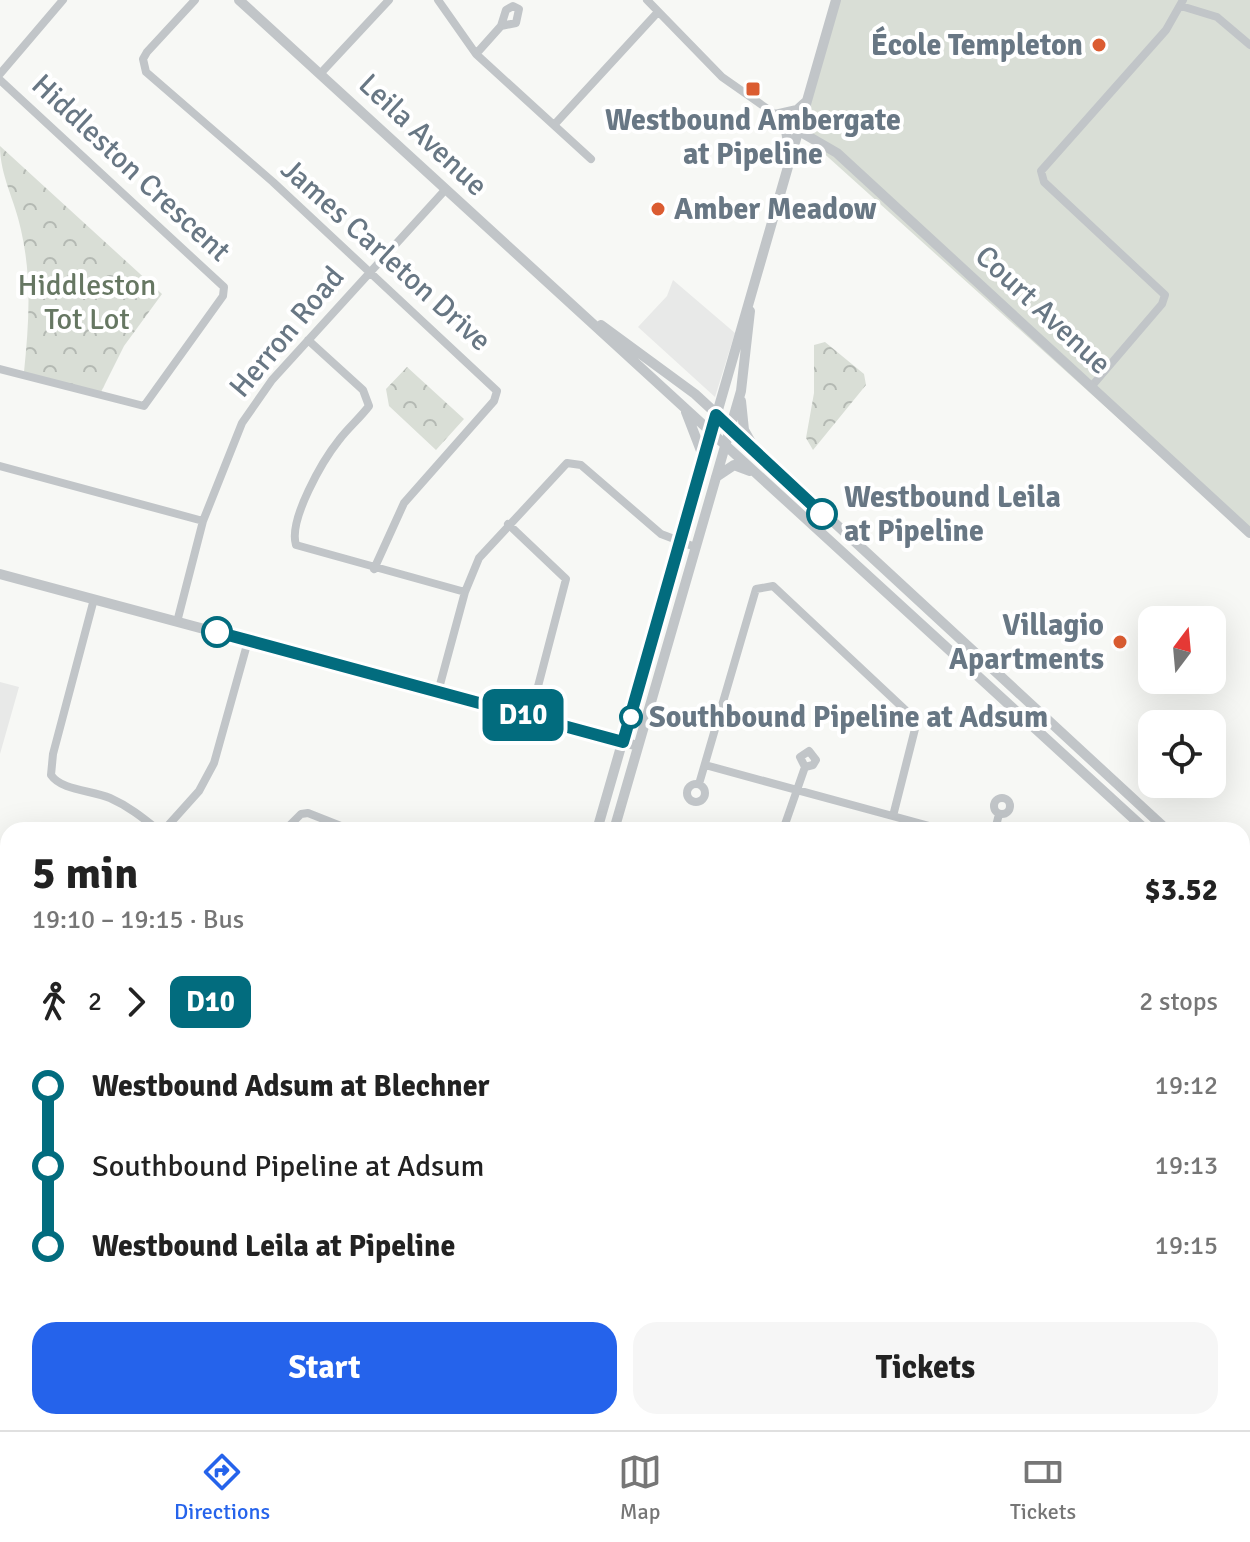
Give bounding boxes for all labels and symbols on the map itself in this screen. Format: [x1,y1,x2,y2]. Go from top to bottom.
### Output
place label: École Templeton [871,26,1083,64]
marker: École Templeton [1090,36,1108,54]
street label: Hiddleston Crescent [24,66,238,270]
street label: Leila Avenue [351,66,495,204]
marker: Westbound Ambergate at Pipeline [744,80,762,98]
place label: Westbound Ambergate at Pipeline [605,102,901,173]
street label: James Carleton Drive [273,151,499,359]
place label: Amber Meadow [674,191,877,228]
marker: Amber Meadow [649,200,667,218]
street label: Court Avenue [967,238,1119,382]
street label: Herron Road [222,259,352,405]
park label: Hiddleston Tot Lot [17,267,157,338]
place label: Westbound Leila at Pipeline [844,479,1061,550]
marker: Westbound Leila at Pipeline [807,499,837,529]
north arrow [1138,606,1226,694]
place label: Villagio Apartments [949,607,1104,678]
unlabelled marker [202,617,232,647]
marker: Villagio Apartments [1111,633,1129,651]
line badge: D10 [477,689,569,741]
place label: Southbound Pipeline at Adsum [649,699,1048,736]
marker: Southbound Pipeline at Adsum [620,706,642,728]

